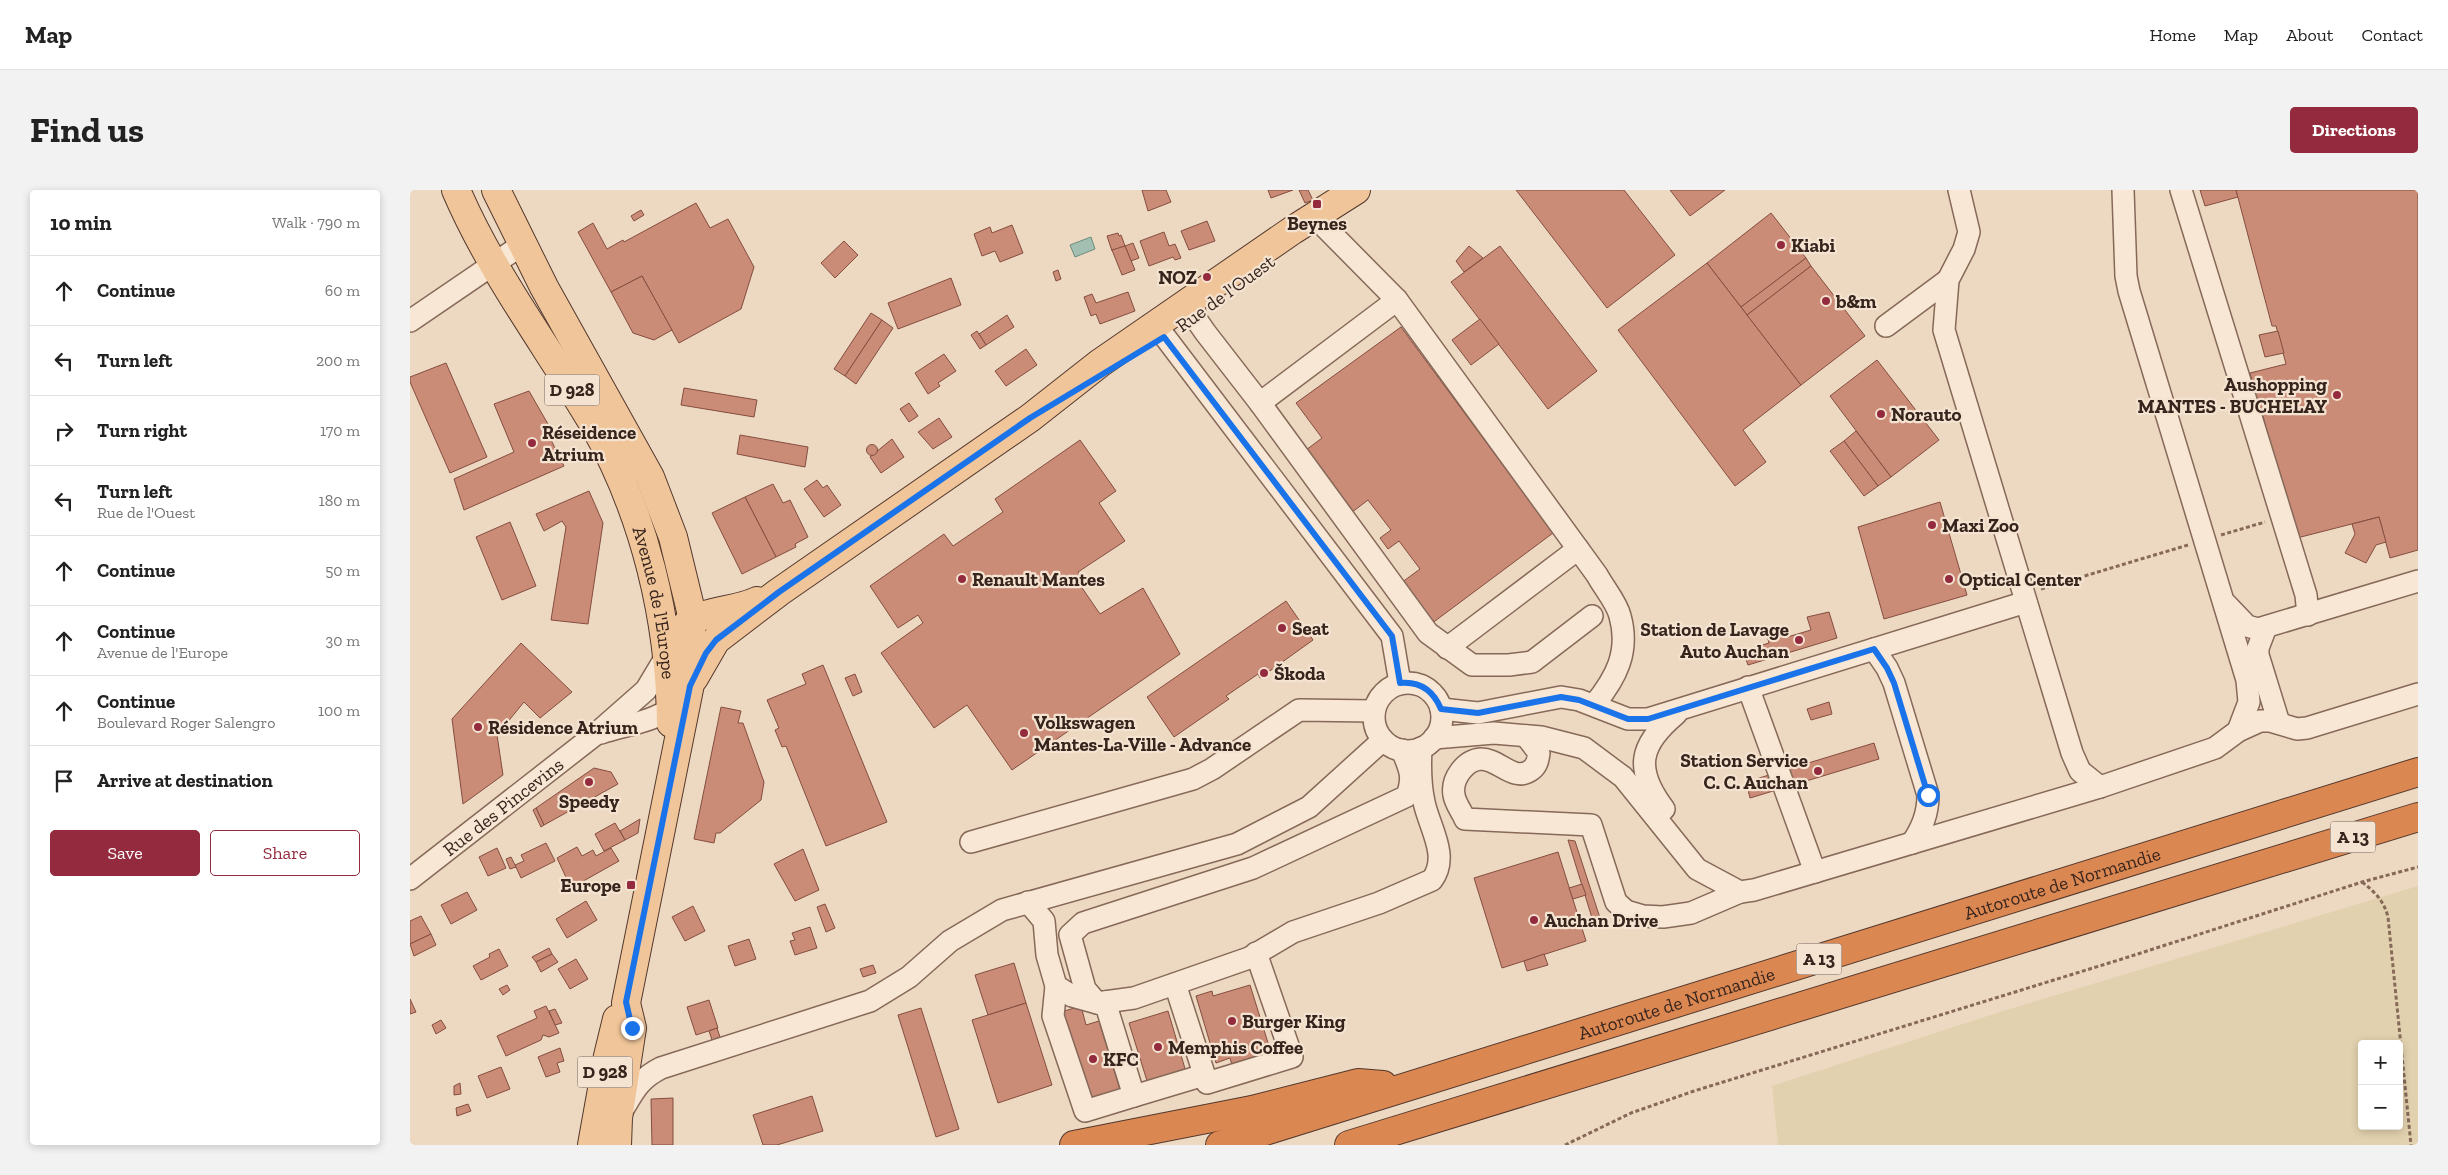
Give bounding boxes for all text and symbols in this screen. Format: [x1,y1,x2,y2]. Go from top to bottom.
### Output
text: Map [25,20,72,49]
text: Home [2149,24,2196,46]
text: Map [2224,24,2258,46]
text: About [2286,24,2333,46]
text: Contact [2361,24,2423,46]
button: Directions [2290,107,2418,153]
text: Find us [30,109,144,151]
marker: Beynes [1311,198,1323,210]
text: 10 min [50,210,112,235]
place label: Beynes [1287,212,1347,235]
text: Walk · 790 m [272,213,360,232]
place label: Kiabi [1791,234,1836,257]
marker: Kiabi [1775,239,1787,251]
street label: Rue de l'Ouest [1171,250,1279,337]
place label: NOZ [1158,266,1197,289]
marker: NOZ [1201,271,1213,283]
icon: ahead [50,277,78,305]
text: Continue [97,279,175,302]
text: 60 m [325,281,360,300]
place label: b&m [1835,290,1877,313]
marker: b&m [1820,295,1832,307]
icon: left [50,347,78,375]
text: Turn left [97,349,172,372]
text: 200 m [316,351,360,370]
place label: Aushopping MANTES - BUCHELAY [2137,373,2328,418]
road number: D 928 [544,374,600,406]
marker: Aushopping MANTES - BUCHELAY [2331,389,2343,401]
place label: Norauto [1891,403,1962,426]
marker: Norauto [1875,408,1887,420]
icon: right [50,417,78,445]
text: Turn right [97,419,187,442]
text: 170 m [320,421,360,440]
place label: Réseidence Atrium [542,421,636,466]
marker: Réseidence Atrium [526,437,538,449]
text: Turn left [97,480,172,503]
icon: left [50,487,78,515]
text: 180 m [319,491,360,510]
text: Rue de l'Ouest [97,503,195,522]
place label: Maxi Zoo [1942,514,2019,537]
marker: Maxi Zoo [1926,519,1938,531]
street label: Avenue de l'Europe [627,523,680,680]
icon: ahead [50,557,78,585]
text: Continue [97,559,175,582]
text: 50 m [325,561,360,580]
place label: Renault Mantes [972,568,1105,591]
place label: Optical Center [1959,568,2083,591]
marker: Renault Mantes [956,573,968,585]
marker: Optical Center [1943,573,1955,585]
place label: Seat [1292,617,1329,640]
place label: Station de Lavage Auto Auchan [1640,618,1790,663]
text: Continue [97,620,175,643]
marker: Seat [1276,622,1288,634]
icon: ahead [50,627,78,655]
text: 30 m [326,631,360,650]
marker: Station de Lavage Auto Auchan [1793,634,1805,646]
text: Avenue de l'Europe [97,643,228,662]
place label: Škoda [1274,662,1326,685]
marker: Škoda [1258,667,1270,679]
text: Continue [97,690,175,713]
icon: ahead [50,697,78,725]
text: 100 m [318,701,360,720]
place label: Volkswagen Mantes-La-Ville - Advance [1034,711,1251,756]
text: Boulevard Roger Salengro [97,713,276,732]
place label: Résidence Atrium [488,716,639,739]
marker: Résidence Atrium [472,721,484,733]
marker: Volkswagen Mantes-La-Ville - Advance [1018,727,1030,739]
place label: Station Service C. C. Auchan [1680,749,1809,794]
street label: Rue des Pincevins [439,753,568,861]
marker: Station Service C. C. Auchan [1812,765,1824,777]
icon: arrive [50,767,78,795]
text: Arrive at destination [97,769,273,792]
marker: Speedy [583,776,595,788]
route start [1917,784,1940,807]
place label: Speedy [559,790,619,813]
road number: A 13 [2330,822,2376,852]
button: Save [50,830,200,876]
button: Share [210,830,360,876]
street label: Autoroute de Normandie [1961,842,2163,925]
place label: Europe [560,874,621,897]
marker: Europe [625,879,637,891]
place label: Auchan Drive [1544,909,1658,932]
marker: Auchan Drive [1528,914,1540,926]
road number: A 13 [1796,944,1842,974]
street label: Autoroute de Normandie [1576,962,1778,1045]
place label: Burger King [1242,1010,1346,1033]
marker: Burger King [1226,1015,1238,1027]
route end [621,1017,644,1040]
place label: Memphis Coffee [1168,1036,1303,1059]
map controls [2358,1040,2403,1130]
button: + [2358,1040,2403,1085]
marker: Memphis Coffee [1152,1041,1164,1053]
place label: KFC [1103,1048,1139,1071]
marker: KFC [1087,1053,1099,1065]
road number: D 928 [578,1056,632,1088]
button: − [2358,1085,2403,1130]

